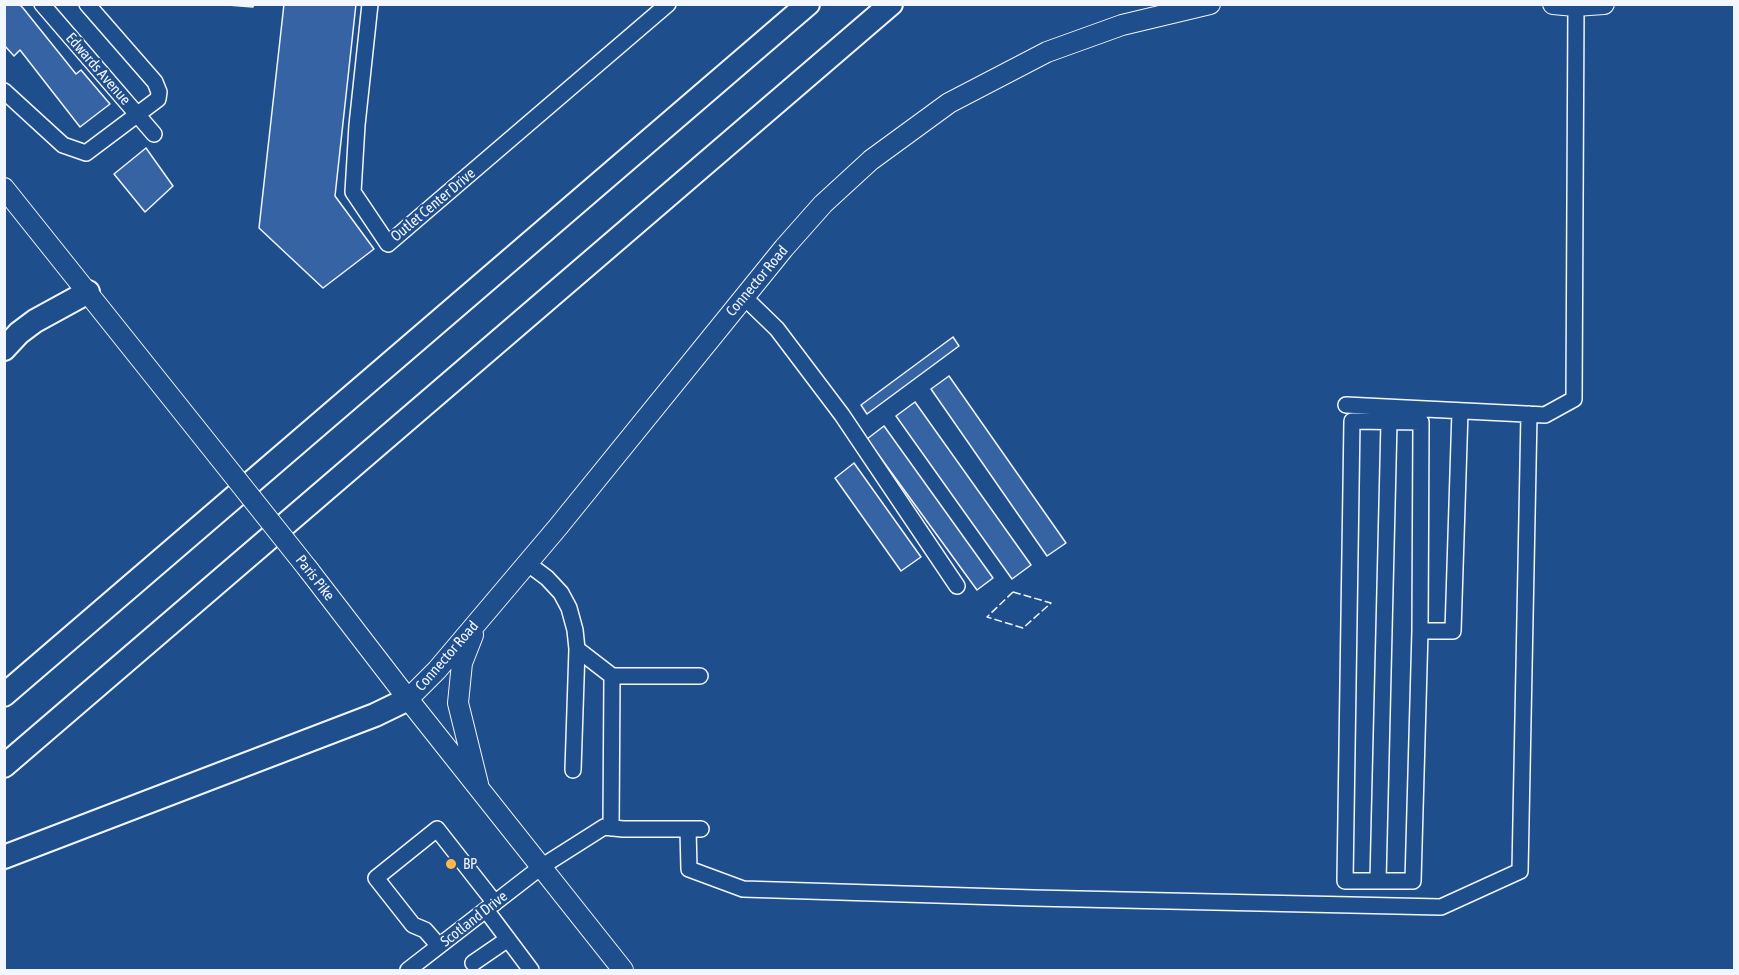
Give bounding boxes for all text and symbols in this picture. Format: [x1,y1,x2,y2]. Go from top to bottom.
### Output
street label: Edwards Avenue [62,29,134,109]
street label: Outlet Center Drive [387,164,479,246]
street label: Connector Road [722,242,792,320]
street label: Paris Pike [292,552,338,604]
street label: Connector Road [412,617,482,695]
place label: BP [463,855,477,873]
marker: BP [444,857,458,871]
street label: Scotland Drive [437,887,511,951]

